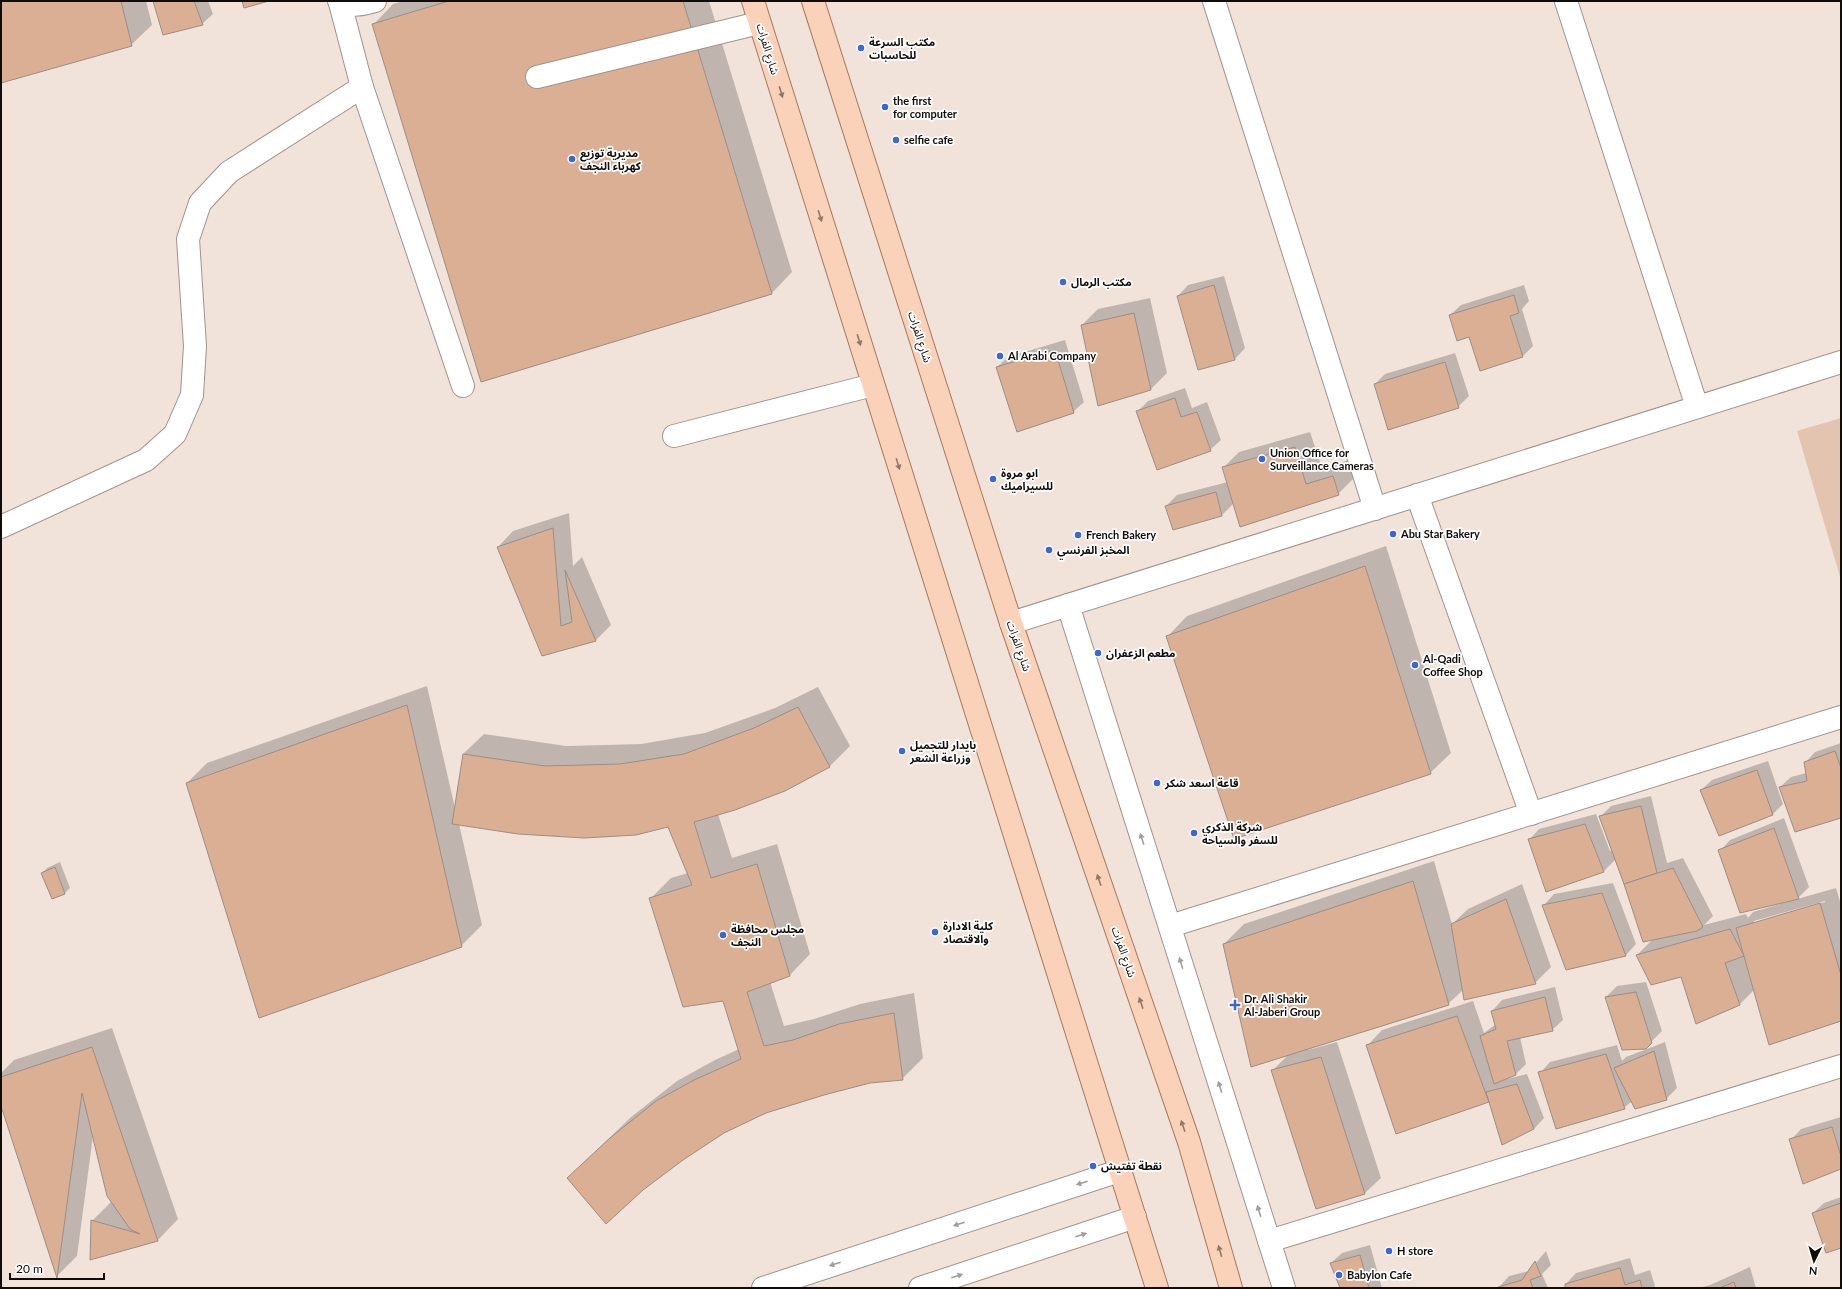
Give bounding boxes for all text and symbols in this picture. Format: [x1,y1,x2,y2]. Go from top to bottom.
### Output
street label: شارع الفرات [753,22,783,77]
place label: مكتب السرعة للحاسبات [869,35,935,62]
marker: مكتب السرعة للحاسبات [856,43,866,53]
one-way arrow [778,86,784,98]
place label: the first for computer [893,94,958,120]
marker: the first for computer [880,102,890,112]
place label: selfie cafe [904,133,953,146]
marker: selfie cafe [891,135,901,145]
place label: مديرية توزيع كهرباء النجف [580,146,642,173]
marker: مديرية توزيع كهرباء النجف [567,154,577,164]
one-way arrow [817,210,823,222]
place label: مكتب الرمال [1071,275,1132,289]
marker: مكتب الرمال [1058,277,1068,287]
street label: شارع الفرات [904,310,935,365]
one-way arrow [856,334,862,346]
place label: Al Arabi Company [1007,349,1096,362]
marker: Al Arabi Company [995,351,1005,361]
place label: Union Office for Surveillance Cameras [1270,446,1374,472]
marker: Union Office for Surveillance Cameras [1257,454,1267,464]
one-way arrow [895,458,901,470]
place label: ابو مروة للسيراميك [1001,466,1053,493]
marker: ابو مروة للسيراميك [988,474,998,484]
place label: Abu Star Bakery [1400,527,1480,540]
place label: French Bakery [1086,528,1156,541]
marker: Abu Star Bakery [1388,529,1398,539]
marker: French Bakery [1073,530,1083,540]
place label: المخبز الفرنسي [1057,543,1129,560]
marker: المخبز الفرنسي [1044,545,1054,555]
street label: شارع الفرات [1003,619,1034,674]
place label: مطعم الزعفران [1106,646,1176,662]
marker: مطعم الزعفران [1093,648,1103,658]
place label: Al-Qadi Coffee Shop [1422,652,1483,678]
marker: Al-Qadi Coffee Shop [1410,660,1420,670]
place label: بايدار للتجميل وزراعة الشعر [909,738,976,765]
marker: بايدار للتجميل وزراعة الشعر [897,746,907,756]
place label: قاعة اسعد شكر [1164,776,1239,790]
marker: قاعة اسعد شكر [1152,778,1162,788]
place label: شركة الذكرى للسفر والسياحة [1202,820,1278,847]
marker: شركة الذكرى للسفر والسياحة [1189,828,1199,838]
one-way arrow [1139,832,1145,844]
one-way arrow [1096,874,1102,886]
place label: كلية الادارة والاقتصاد [943,919,994,946]
place label: مجلس محافظة النجف [731,922,804,949]
street label: شارع الفرات [1108,925,1139,980]
marker: كلية الادارة والاقتصاد [930,927,940,937]
marker: مجلس محافظة النجف [718,930,728,940]
one-way arrow [1178,956,1184,968]
place label: Dr. Ali Shakir Al-Jaberi Group [1243,992,1320,1018]
one-way arrow [1138,997,1144,1009]
marker: Dr. Ali Shakir Al-Jaberi Group [1229,999,1241,1011]
one-way arrow [1217,1080,1223,1092]
one-way arrow [1180,1120,1186,1132]
place label: نقطة تفتيش [1101,1159,1162,1173]
marker: نقطة تفتيش [1088,1161,1098,1171]
one-way arrow [1076,1181,1088,1187]
one-way arrow [1256,1204,1262,1216]
one-way arrow [952,1221,964,1227]
one-way arrow [1075,1232,1087,1238]
north arrow [1794,1241,1834,1281]
one-way arrow [1217,1244,1223,1256]
place label: H store [1397,1244,1433,1257]
marker: H store [1384,1246,1394,1256]
scale bar [10,1255,104,1281]
text: 20 m [16,1261,43,1276]
one-way arrow [829,1261,841,1267]
text: N [1808,1265,1818,1278]
place label: Babylon Cafe [1347,1268,1412,1281]
marker: Babylon Cafe [1334,1270,1344,1280]
one-way arrow [952,1273,964,1279]

